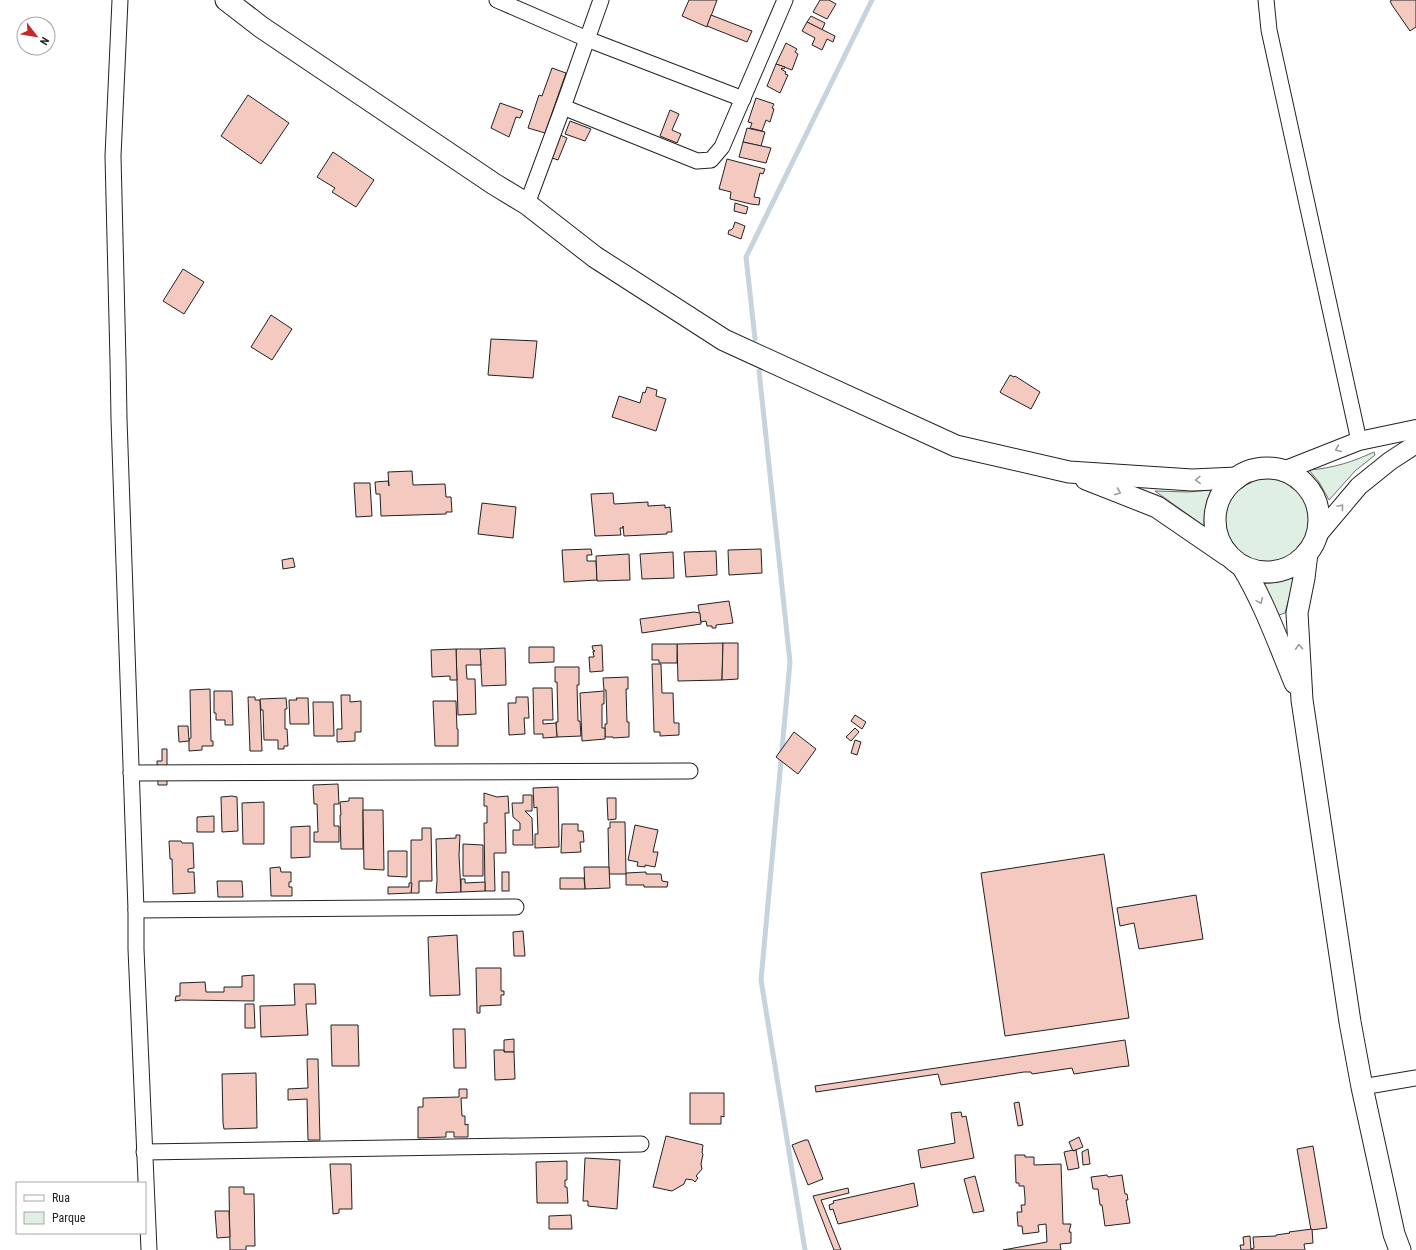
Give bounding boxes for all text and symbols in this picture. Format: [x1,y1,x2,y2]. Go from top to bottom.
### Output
north arrow [16,16,56,56]
text: N [37,35,51,47]
one-way arrow [1334,445,1341,453]
one-way arrow [1195,476,1201,484]
one-way arrow [1115,487,1122,495]
one-way arrow [1336,505,1343,512]
one-way arrow [1255,596,1263,604]
one-way arrow [1294,644,1303,651]
legend [16,1182,146,1234]
text: Rua [52,1191,70,1205]
text: Parque [52,1211,86,1225]

